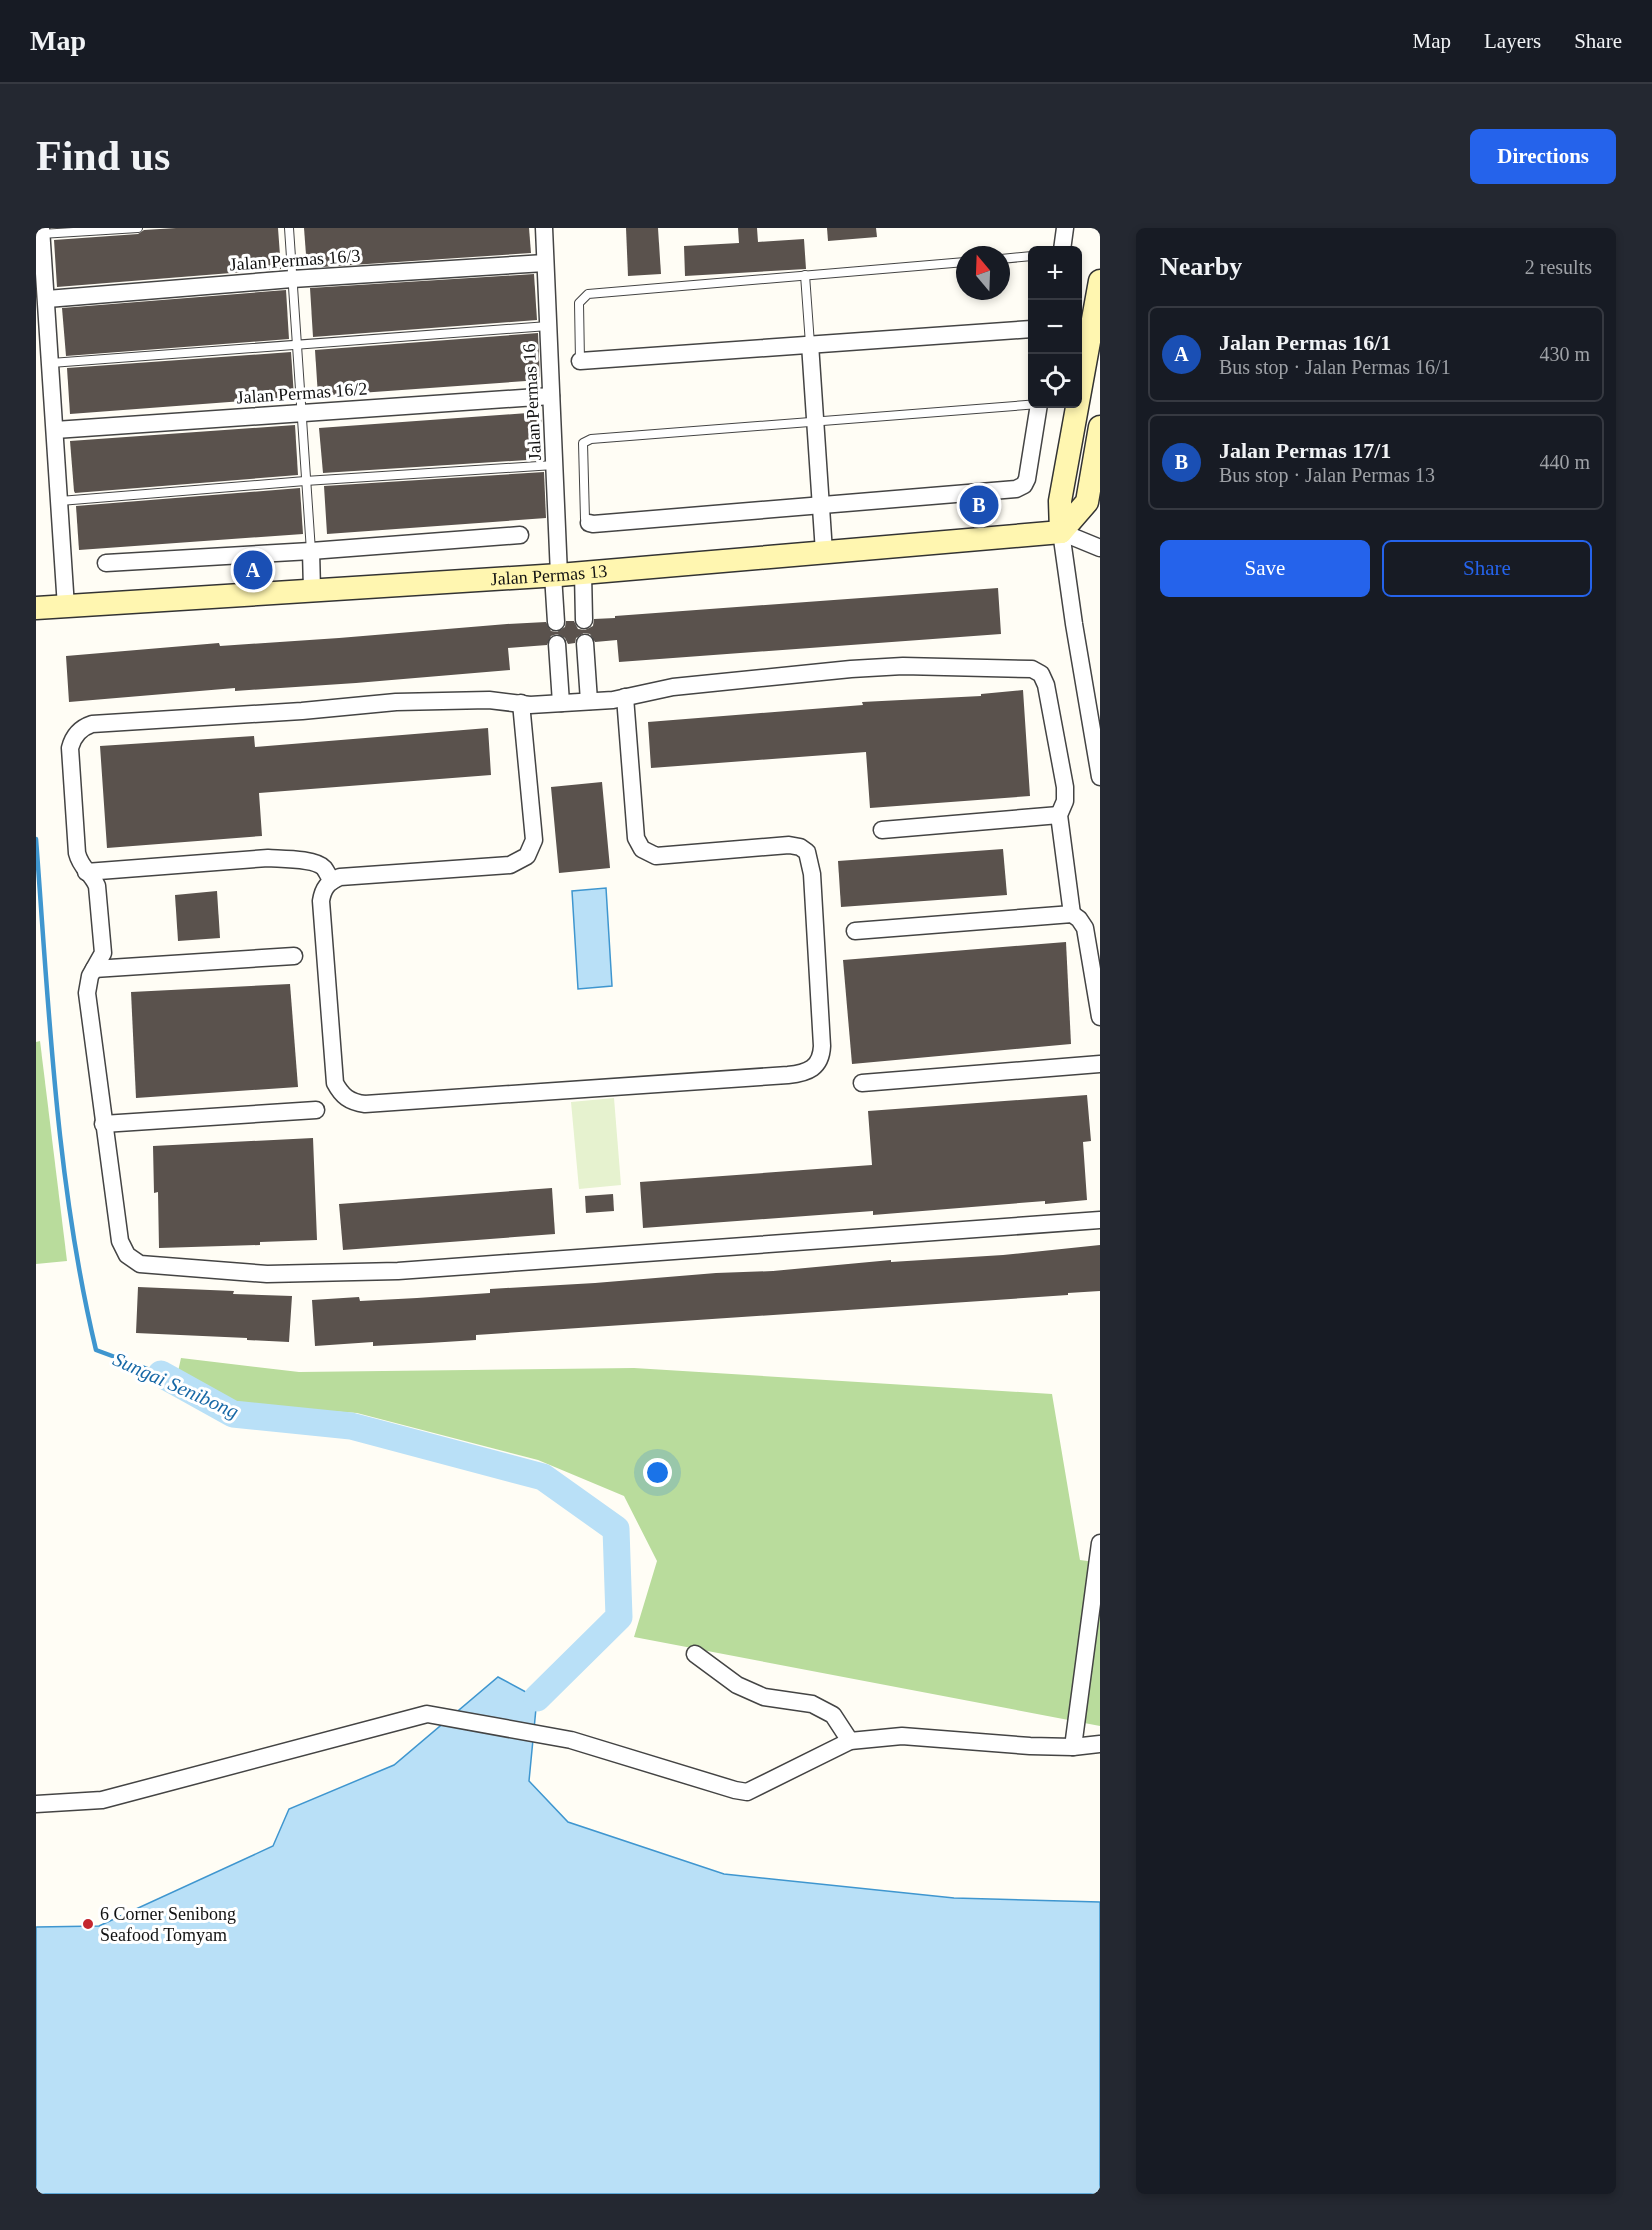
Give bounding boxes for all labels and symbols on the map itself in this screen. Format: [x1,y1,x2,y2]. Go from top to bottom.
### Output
street label: Jalan Permas 16/3 [229,245,361,275]
north arrow [956,246,1010,300]
street label: Jalan Permas 16 [519,343,545,461]
street label: Jalan Permas 16/2 [236,378,368,408]
pin: B [960,482,998,528]
pin: A [234,548,272,592]
street label: Jalan Permas 13 [490,561,608,589]
water label: Sungai Senibong [109,1347,242,1423]
your location [643,1458,672,1487]
place label: 6 Corner Senibong Seafood Tomyam [100,1904,236,1945]
marker: 6 Corner Senibong Seafood Tomyam [81,1917,95,1931]

